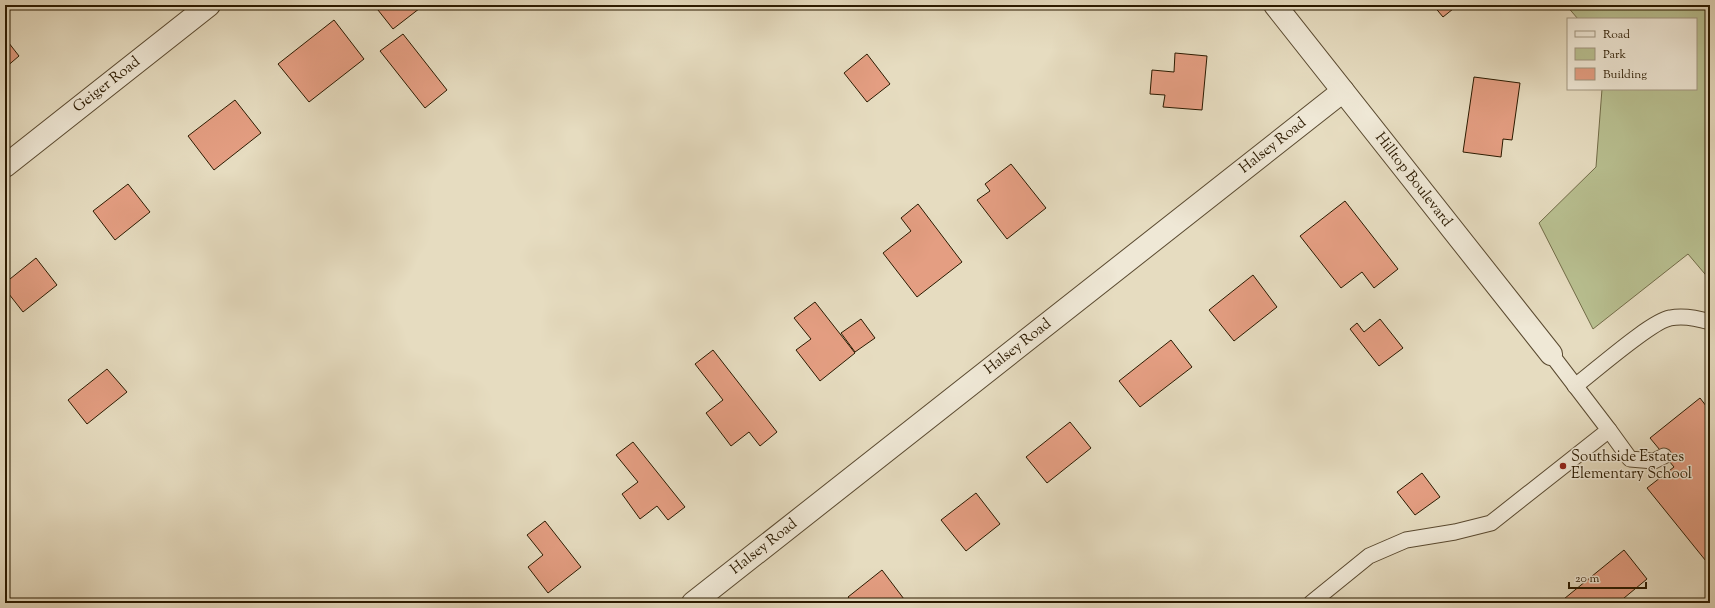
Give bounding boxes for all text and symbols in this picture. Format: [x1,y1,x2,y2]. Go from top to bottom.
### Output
legend [1567,18,1697,90]
text: Road [1603,26,1630,44]
text: Park [1603,46,1626,64]
street label: Geiger Road [69,52,145,118]
text: Building [1603,66,1647,84]
street label: Halsey Road [1235,113,1311,179]
street label: Hilltop Boulevard [1369,128,1457,232]
street label: Halsey Road [980,314,1056,380]
place label: Southside Estates Elementary School [1571,447,1692,485]
marker: Southside Estates Elementary School [1558,461,1568,471]
street label: Halsey Road [726,514,802,580]
scale bar [1569,564,1646,590]
text: 20 m [1575,570,1600,588]

